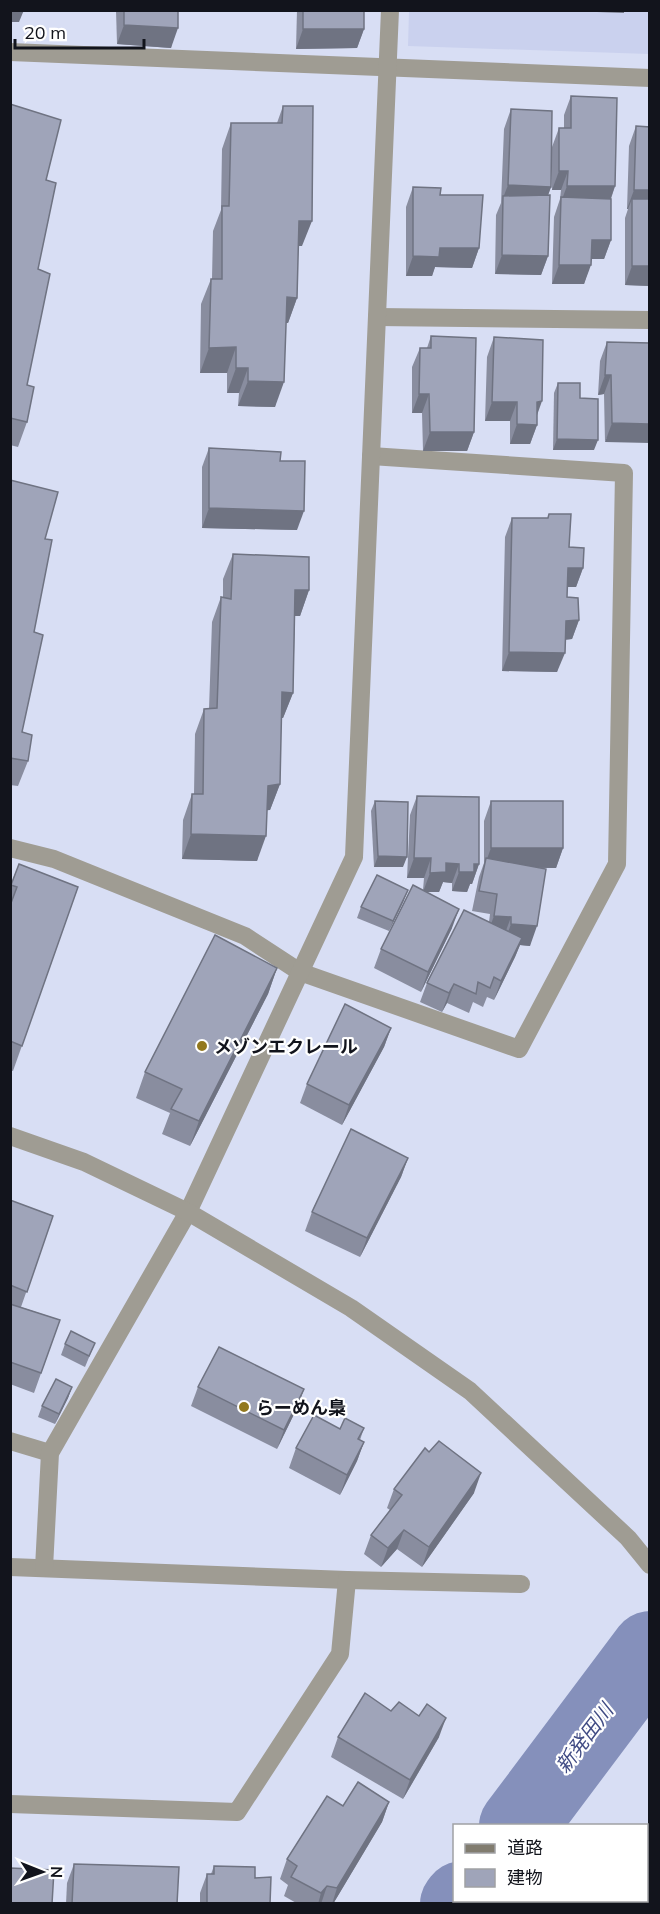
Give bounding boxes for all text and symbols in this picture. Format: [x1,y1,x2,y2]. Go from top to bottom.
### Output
scale bar [15,12,144,50]
text: 20 m [24,21,66,44]
place label: メゾンエクレール [214,1035,358,1058]
marker: メゾンエクレール [195,1039,209,1053]
place label: らーめん梟 [256,1396,346,1419]
marker: らーめん梟 [237,1400,251,1414]
water label: 新発田川 [550,1697,619,1777]
legend [453,1824,648,1902]
text: 道路 [507,1836,543,1859]
north arrow [12,1842,72,1902]
text: N [47,1866,67,1878]
text: 建物 [507,1866,543,1889]

